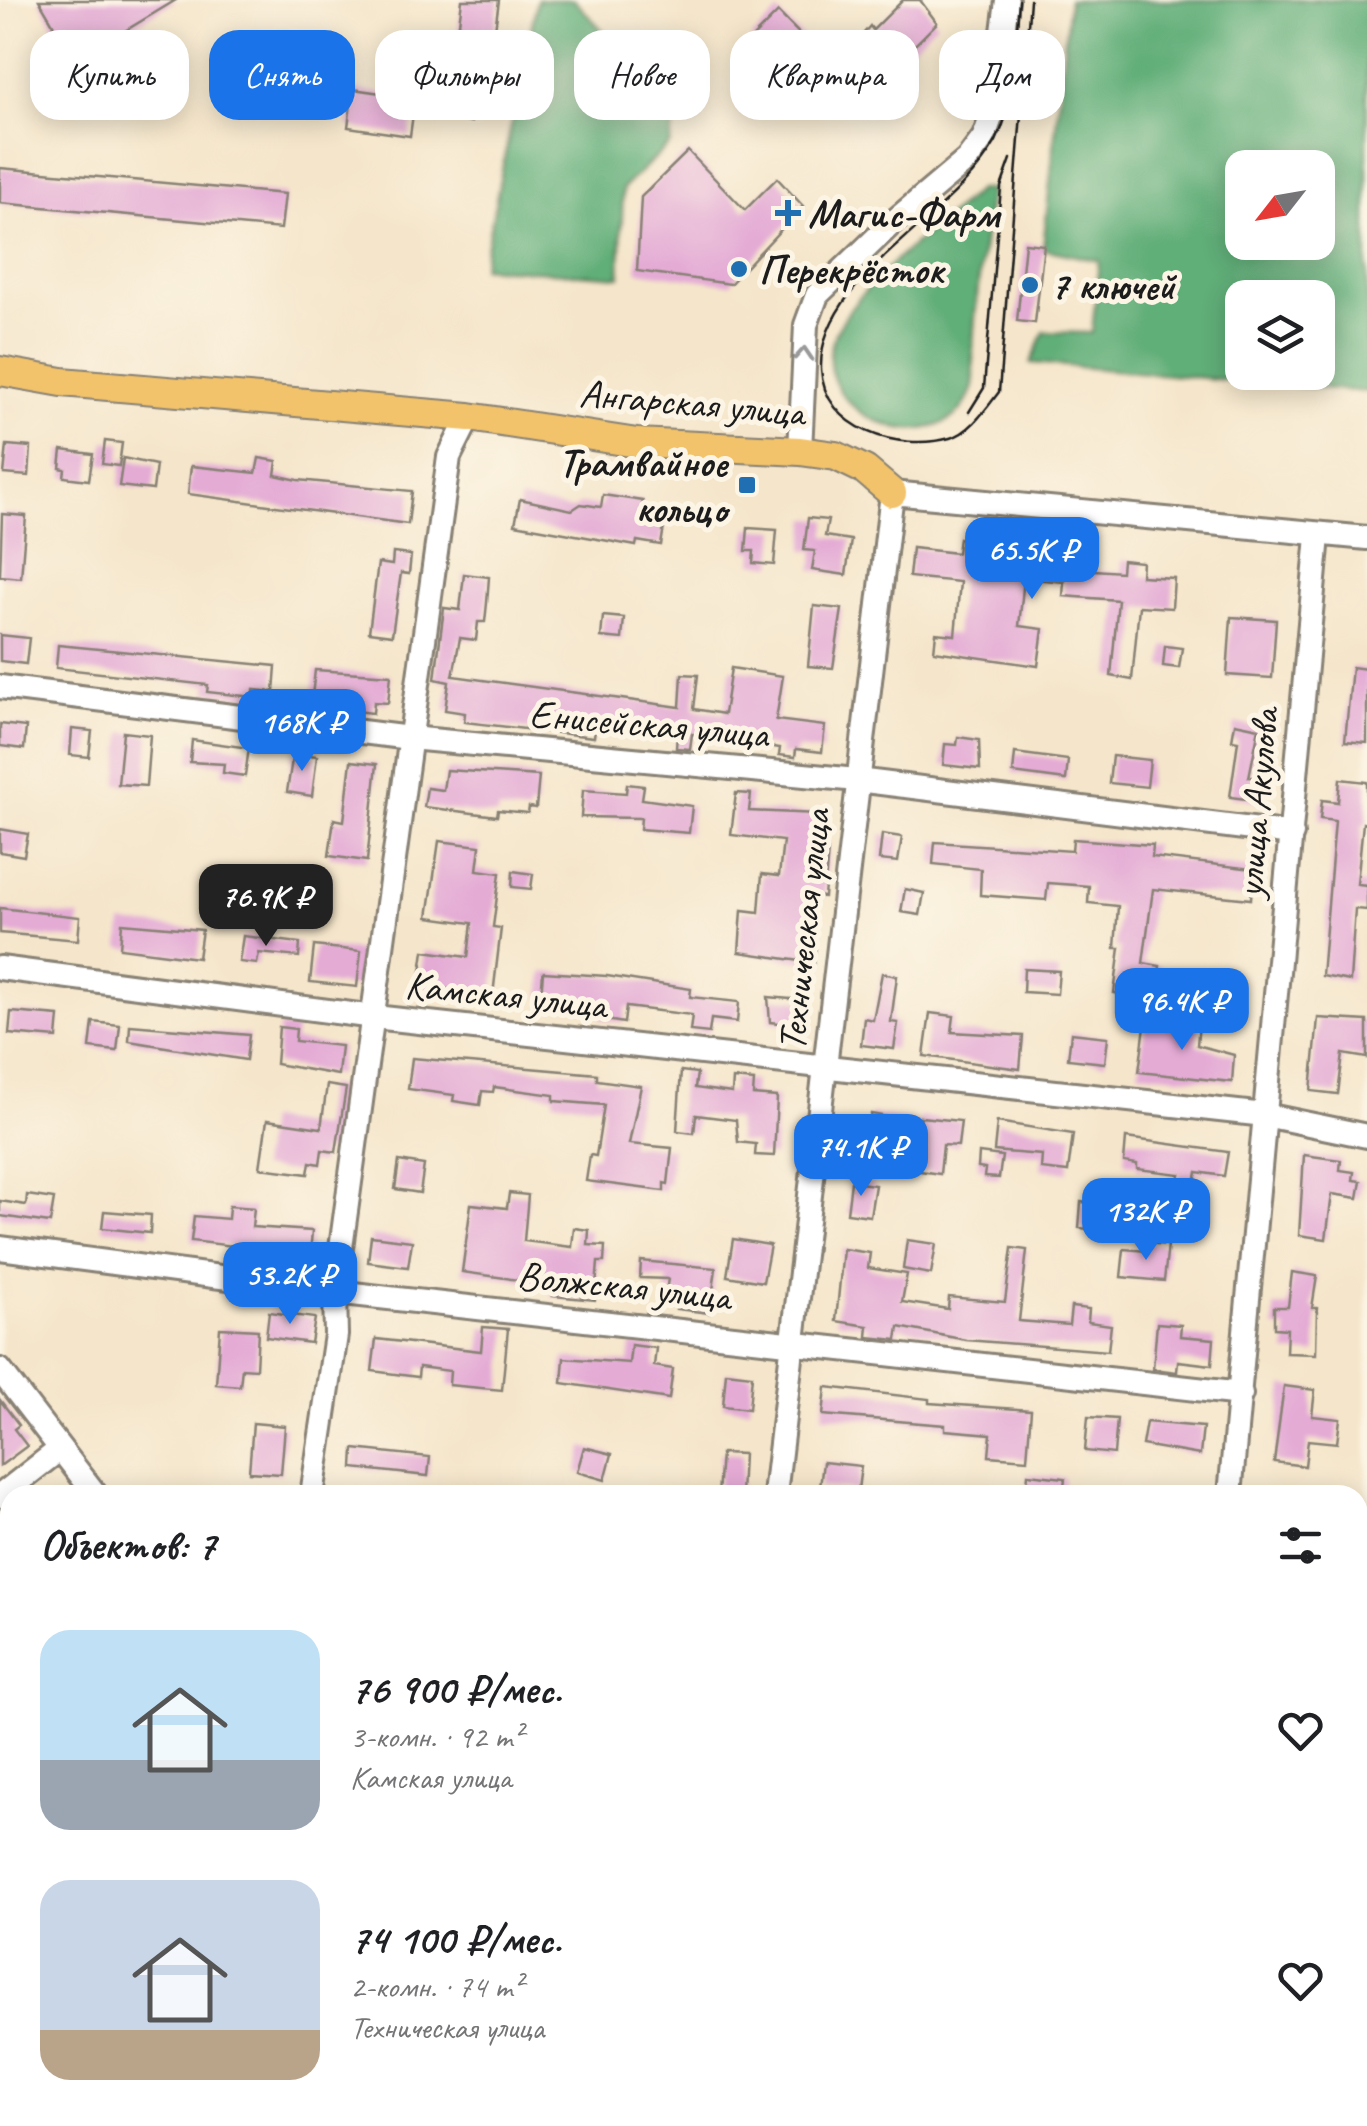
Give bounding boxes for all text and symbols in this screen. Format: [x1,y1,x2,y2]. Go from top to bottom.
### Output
chip: Купить [30,30,189,120]
chip: Снять [209,30,355,120]
chip: Фильтры [375,30,554,120]
chip: Новое [574,30,710,120]
chip: Квартира [730,30,919,120]
chip: Дом [939,30,1065,120]
north arrow [1225,150,1335,260]
map controls [1225,150,1335,390]
place label: Магис-Фарм [808,189,1002,239]
marker: Магис-Фарм [777,202,799,224]
place label: Перекрёсток [759,245,946,295]
marker: Перекрёсток [728,258,750,280]
place label: 7 ключей [1050,261,1178,311]
marker: 7 ключей [1019,274,1041,296]
button: layers [1225,280,1335,390]
one-way arrow [793,345,814,361]
street label: Ангарская улица [577,368,810,438]
place label: Трамвайное кольцо [559,438,731,534]
marker: Трамвайное кольцо [736,474,758,496]
pin: 65.5K ₽ [940,517,1124,602]
text: 65.5K ₽ [987,529,1077,570]
pin: 168K ₽ [221,689,383,774]
street label: Енисейская улица [528,689,773,760]
text: 168K ₽ [260,701,344,742]
street label: улица Акулова [1224,703,1290,902]
street label: Техническая улица [766,804,842,1053]
pin: 76.9K ₽ [174,864,358,949]
text: 76.9K ₽ [221,876,311,917]
street label: Камская улица [403,960,612,1031]
pin: 96.4K ₽ [1090,968,1274,1053]
text: 96.4K ₽ [1137,980,1227,1021]
pin: 74.1K ₽ [769,1114,953,1199]
text: 74.1K ₽ [816,1126,906,1167]
pin: 132K ₽ [1065,1178,1227,1263]
text: 132K ₽ [1104,1190,1188,1231]
pin: 53.2K ₽ [198,1242,382,1327]
street label: Волжская улица [515,1250,736,1322]
text: 53.2K ₽ [245,1254,335,1295]
icon: filters [1273,1518,1328,1573]
text: Объектов: 7 [40,1519,215,1572]
text: 76 900 ₽/мес. [350,1663,562,1716]
icon: home [120,1670,240,1790]
icon: heart [1273,1703,1328,1758]
text: 3-комн. · 92 m² [350,1716,522,1757]
text: Камская улица [350,1757,511,1798]
text: 74 100 ₽/мес. [350,1913,561,1966]
icon: home [120,1920,240,2040]
icon: heart [1273,1953,1328,2008]
text: 2-комн. · 74 m² [350,1966,522,2007]
text: Техническая улица [350,2007,544,2048]

